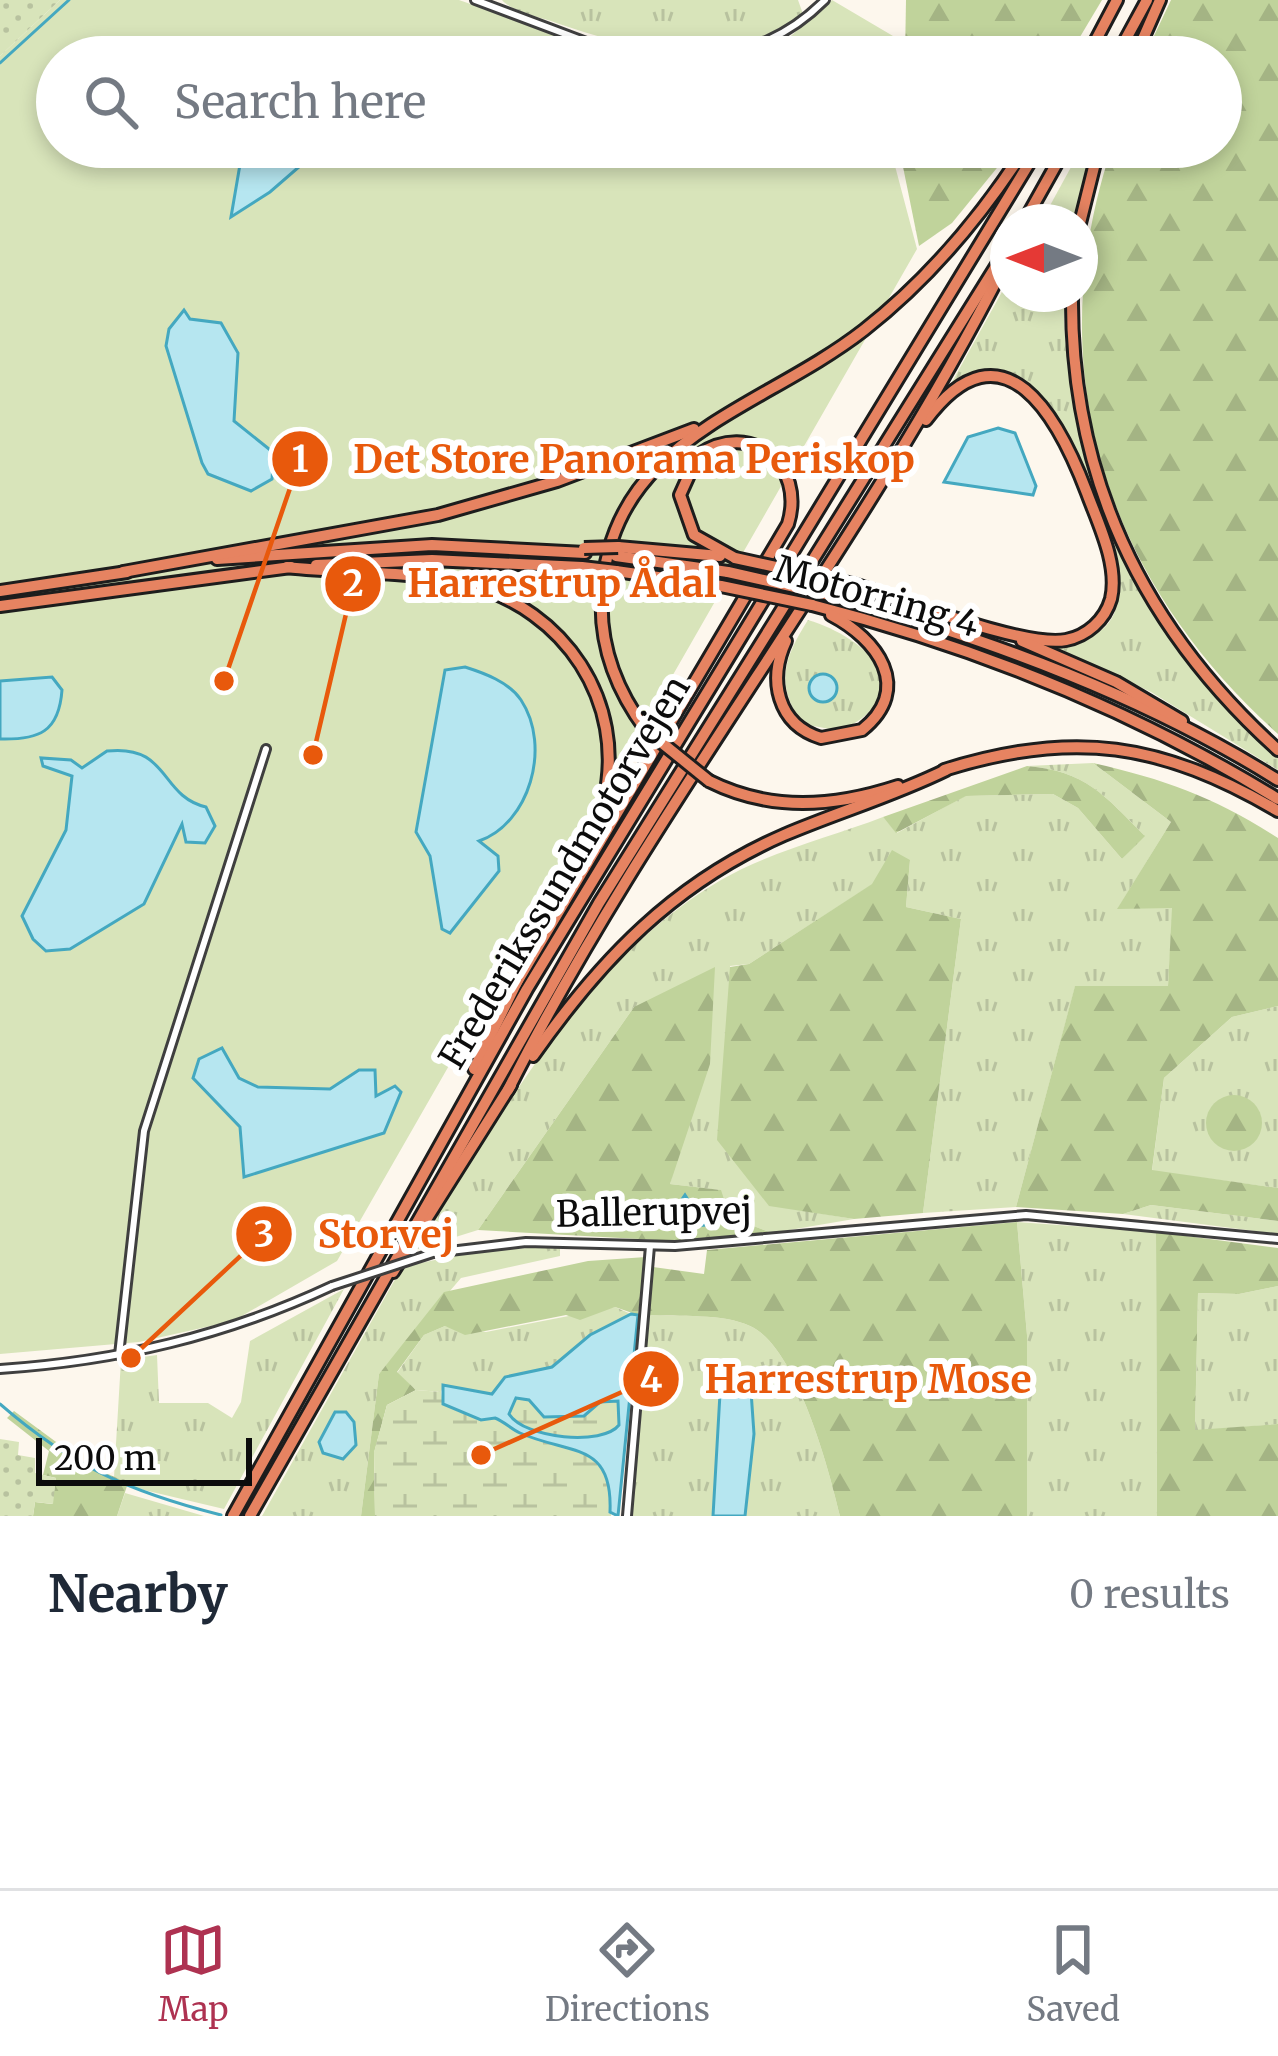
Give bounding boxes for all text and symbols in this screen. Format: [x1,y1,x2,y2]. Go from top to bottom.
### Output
search box [36,36,1242,168]
icon: search [78,69,144,135]
text: Search here [174,74,426,130]
north arrow [990,204,1098,312]
callout: Det Store Panorama Periskop [270,422,939,497]
text: Det Store Panorama Periskop [353,435,915,484]
text: 1 [292,437,308,482]
callout: Harrestrup Ådal [323,546,740,621]
street label: Motorring 4 [769,546,984,647]
text: Harrestrup Ådal [407,556,717,608]
text: 2 [342,561,364,606]
street label: Frederikssundmotorvejen [429,667,700,1077]
street label: Ballerupvej [555,1188,753,1237]
callout: Storvej [234,1196,479,1271]
text: Storvej [318,1210,454,1259]
text: 3 [254,1212,274,1257]
callout: Harrestrup Mose [621,1342,1056,1417]
text: Harrestrup Mose [705,1355,1031,1404]
text: 4 [640,1357,663,1402]
scale bar [36,1432,252,1485]
text: 200 m [54,1438,156,1479]
text: Nearby [48,1562,228,1626]
text: 0 results [1069,1570,1230,1619]
tab: Map [158,1917,229,2030]
tab: Directions [545,1917,710,2030]
tab: Saved [1026,1917,1120,2030]

